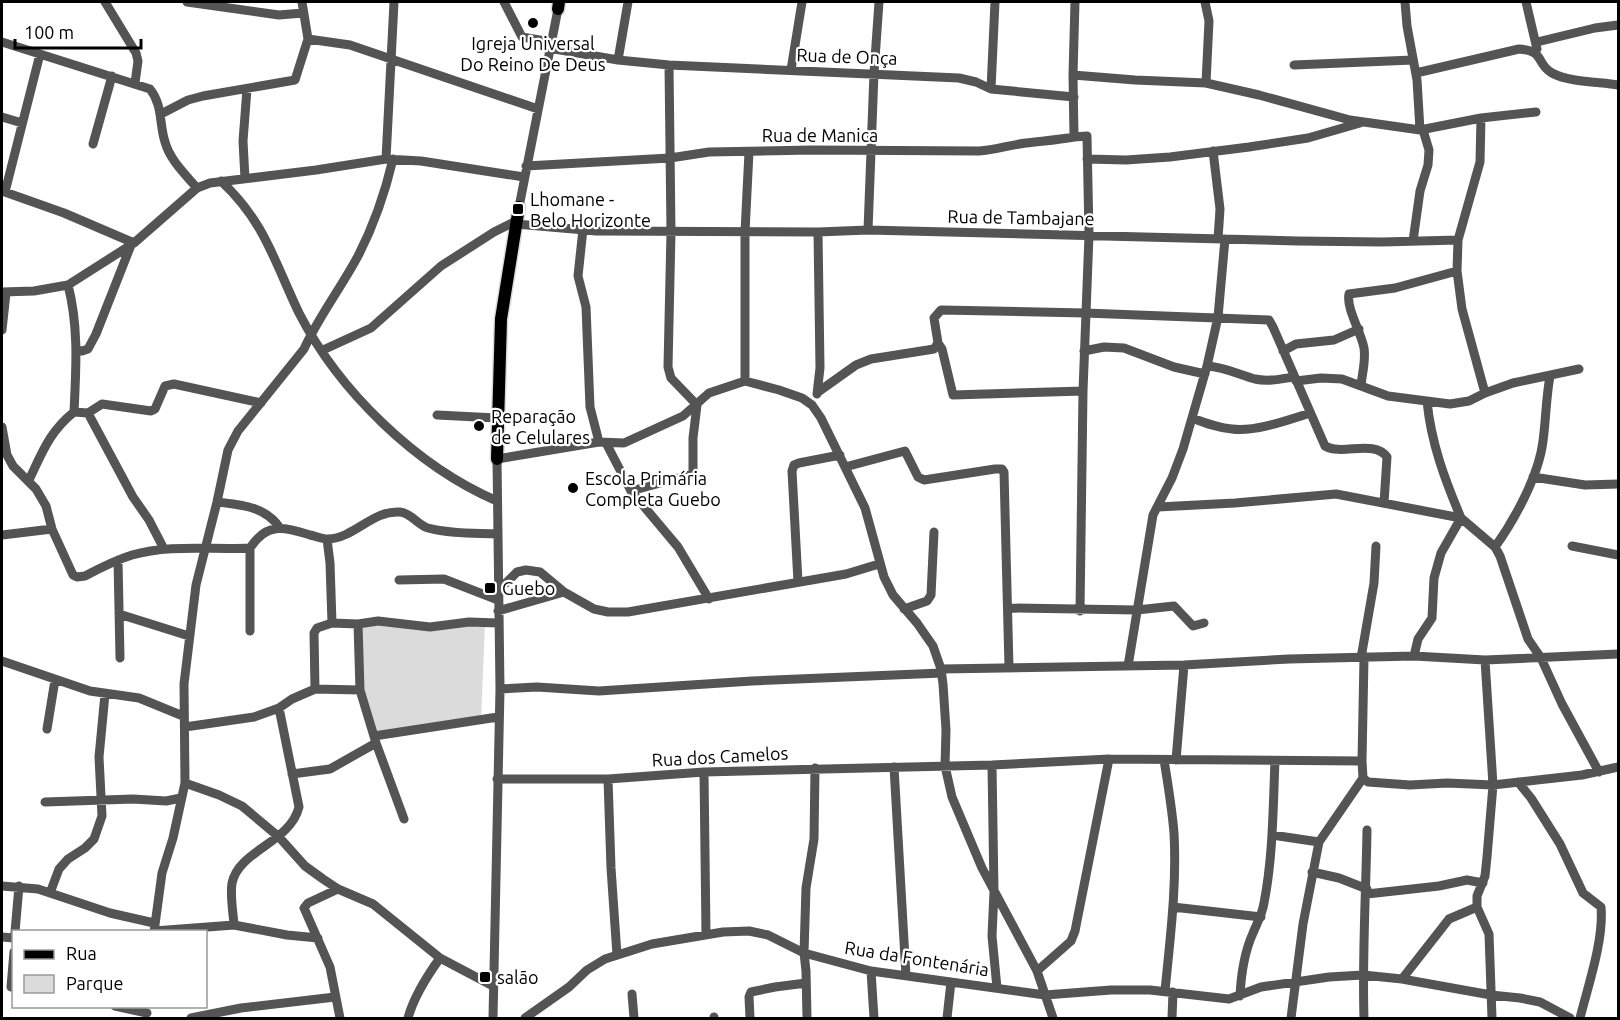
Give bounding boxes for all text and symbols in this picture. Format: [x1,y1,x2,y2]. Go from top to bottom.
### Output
scale bar [15,12,141,50]
marker: Igreja Universal Do Reino De Deus [526,16,540,30]
text: 100 m [24,22,74,42]
place label: Igreja Universal Do Reino De Deus [460,33,606,74]
street label: Rua de Onça [796,44,898,68]
street label: Rua de Manica [762,125,878,145]
place label: Lhomane - Belo Horizonte [530,189,651,230]
marker: Lhomane - Belo Horizonte [511,202,525,216]
street label: Rua de Tambajane [947,206,1095,228]
place label: Reparação de Celulares [491,406,590,447]
marker: Reparação de Celulares [472,419,486,433]
place label: Escola Primária Completa Guebo [585,468,721,509]
marker: Escola Primária Completa Guebo [566,481,580,495]
place label: Guebo [502,578,555,598]
marker: Guebo [483,581,497,595]
street label: Rua dos Camelos [651,742,789,770]
legend [12,930,207,1008]
street label: Rua da Fontenária [843,937,991,979]
text: Rua [66,943,97,963]
place label: salão [497,967,539,987]
marker: salão [478,970,492,984]
text: Parque [66,973,123,993]

